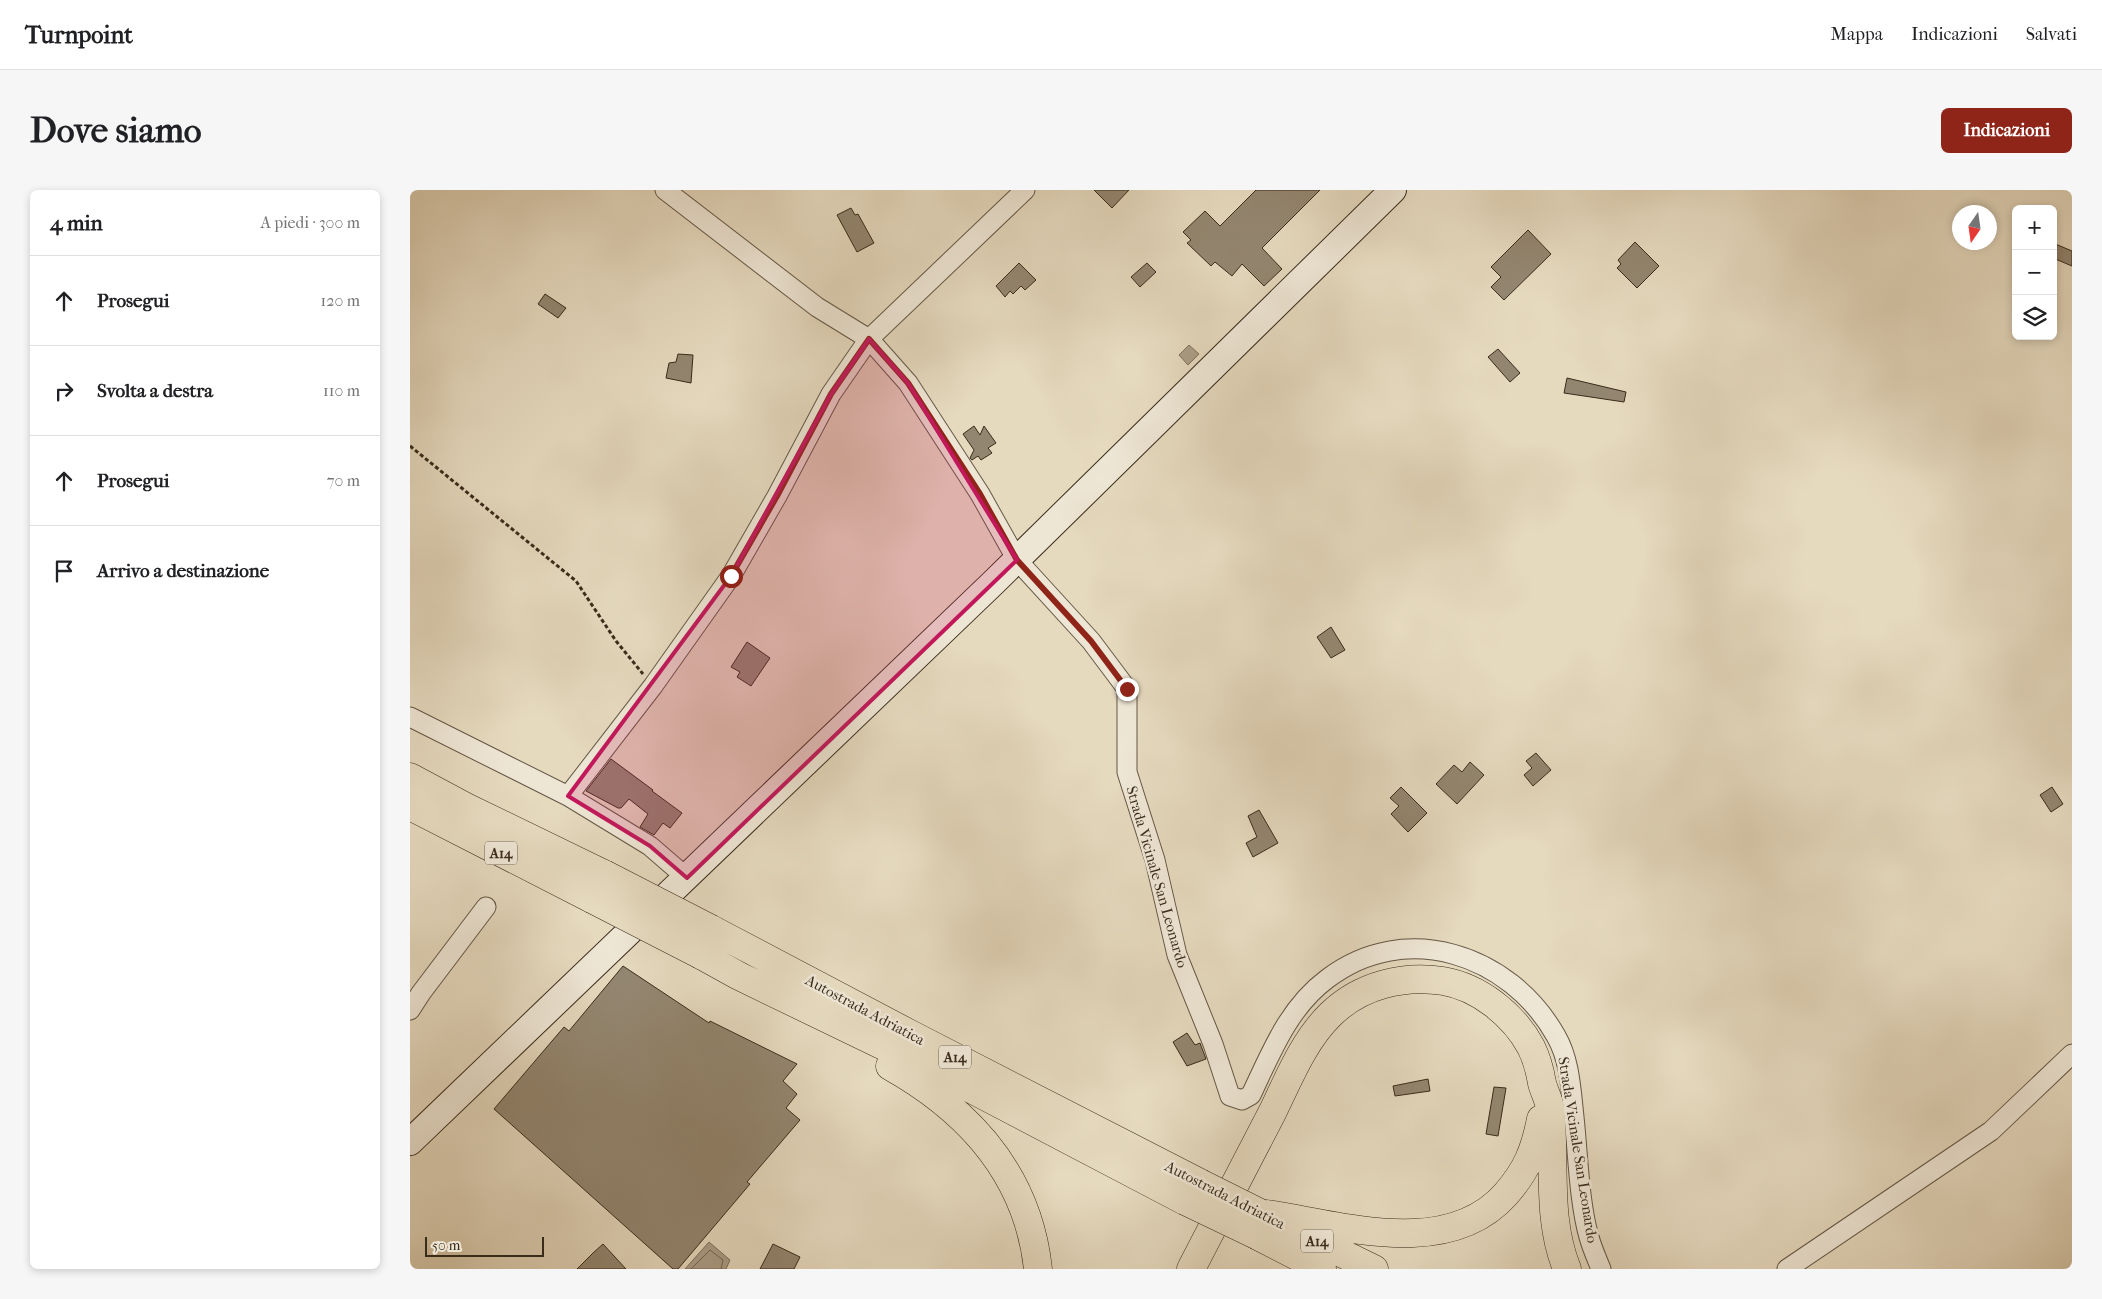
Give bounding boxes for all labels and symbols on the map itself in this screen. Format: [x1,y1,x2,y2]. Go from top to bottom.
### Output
north arrow [1952,205,1997,250]
route start [720,565,743,588]
route end [1116,678,1139,701]
street label: Strada Vicinale San Leonardo [1122,784,1192,970]
road number: A14 [485,841,517,864]
street label: Autostrada Adriatica [801,971,929,1050]
road number: A14 [939,1046,971,1069]
street label: Strada Vicinale San Leonardo [1554,1056,1602,1245]
street label: Autostrada Adriatica [1161,1156,1289,1234]
road number: A14 [1301,1230,1333,1252]
scale bar [425,1234,544,1257]

